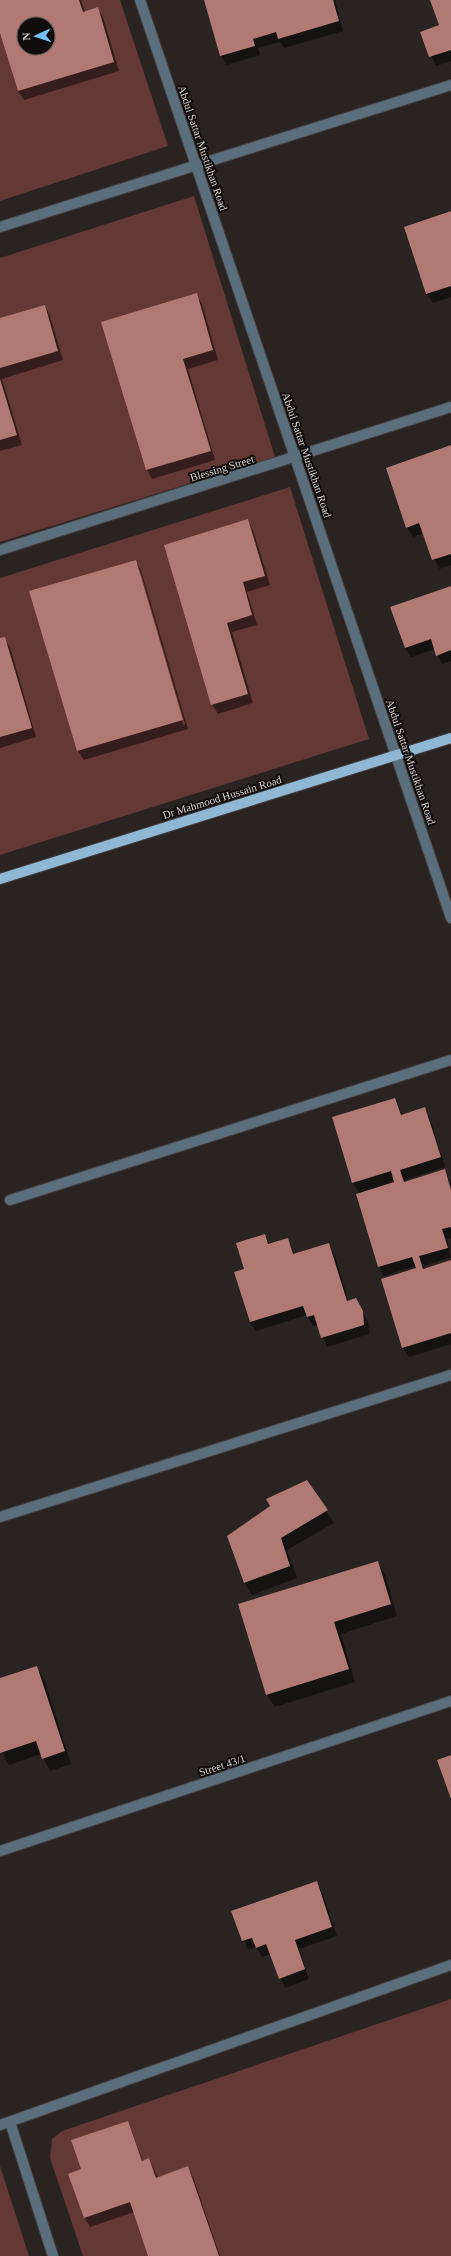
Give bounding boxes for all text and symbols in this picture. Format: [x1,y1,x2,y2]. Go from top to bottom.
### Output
north arrow [16,16,56,56]
text: N [20,32,32,41]
street label: Abdul Sattar Mustikhan Road [176,84,230,213]
street label: Abdul Sattar Mustikhan Road [280,391,334,520]
street label: Blessing Street [189,453,255,483]
street label: Abdul Sattar Mustikhan Road [384,698,438,827]
street label: Dr Mahmood Hussain Road [161,773,283,821]
street label: Street 43/1 [197,1752,247,1778]

